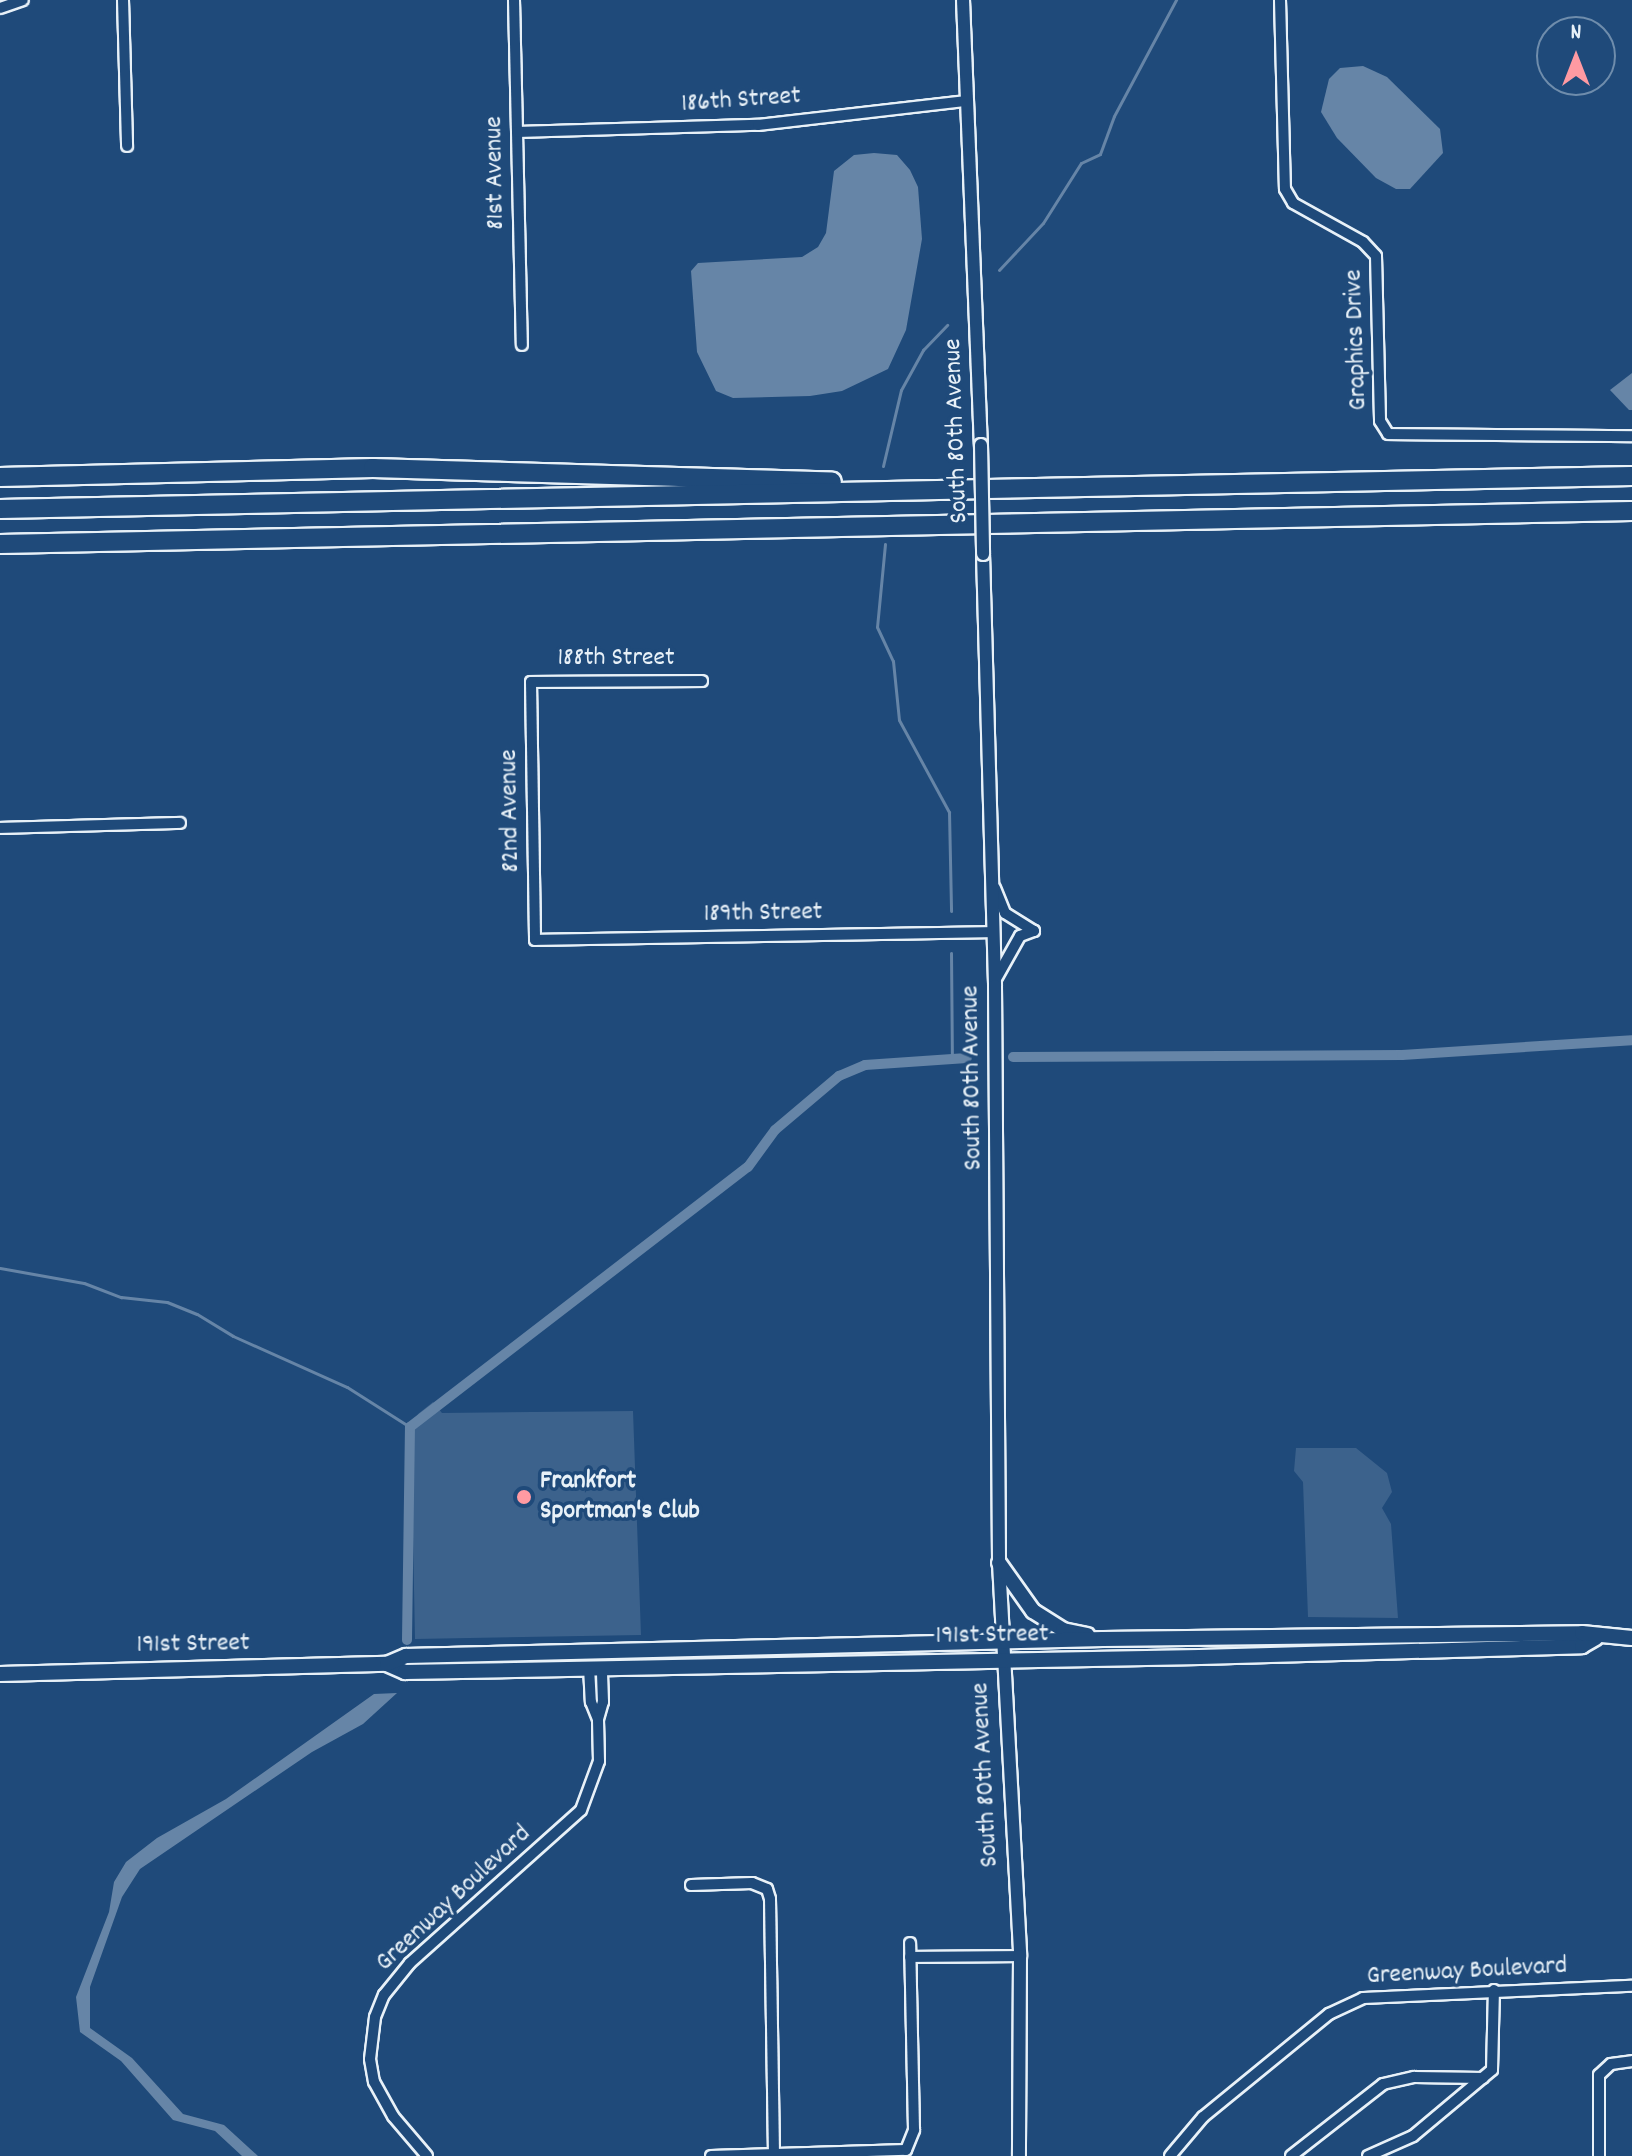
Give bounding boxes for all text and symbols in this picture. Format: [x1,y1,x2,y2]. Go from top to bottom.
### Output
north arrow [1536,16,1616,96]
text: N [1571,18,1581,49]
street label: 186th Street [680,81,802,121]
street label: 81st Avenue [479,116,513,230]
street label: Graphics Drive [1339,269,1375,411]
street label: South 80th Avenue [938,338,976,524]
street label: 188th Street [557,643,675,675]
street label: 82nd Avenue [494,749,528,873]
street label: 189th Street [703,897,823,931]
street label: South 80th Avenue [956,985,990,1171]
place label: Frankfort Sportman's Club [540,1466,700,1528]
marker: Frankfort Sportman's Club [515,1488,533,1506]
street label: 191st Street [935,1619,1049,1653]
street label: 191st Street [136,1628,250,1662]
street label: South 80th Avenue [966,1682,1006,1868]
street label: Greenway Boulevard [370,1819,538,1979]
street label: Greenway Boulevard [1366,1951,1568,1993]

